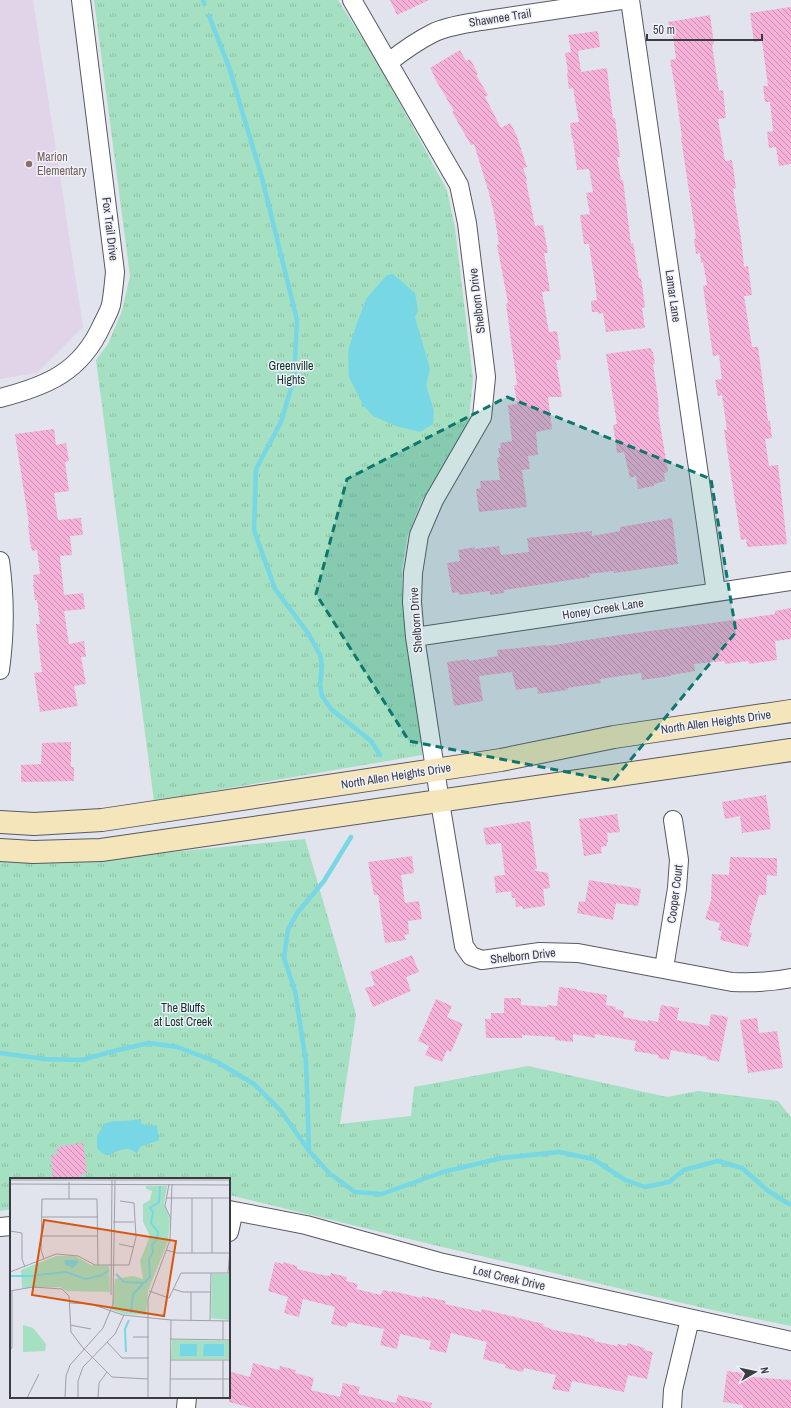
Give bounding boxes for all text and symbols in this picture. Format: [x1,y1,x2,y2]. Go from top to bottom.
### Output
street label: Shawnee Trail [468,5,532,31]
scale bar [647,16,762,42]
text: 50 m [653,22,675,38]
place label: Marion Elementary [37,149,87,179]
marker: Marion Elementary [24,159,34,169]
street label: Fox Trail Drive [98,196,122,262]
street label: Shelborn Drive [465,267,489,335]
street label: Lamar Lane [661,269,685,323]
park label: Greenville Hights [269,358,313,388]
street label: Shelborn Drive [406,587,426,653]
street label: Honey Creek Lane [561,595,645,623]
street label: North Allen Heights Drive [660,706,772,738]
street label: North Allen Heights Drive [340,759,452,793]
street label: Cooper Court [663,863,687,924]
street label: Shelborn Drive [490,945,556,967]
park label: The Bluffs at Lost Creek [154,1000,212,1030]
inset map [10,1178,230,1398]
street label: Lost Creek Drive [471,1262,547,1294]
north arrow [735,1352,775,1392]
text: N [757,1366,772,1375]

